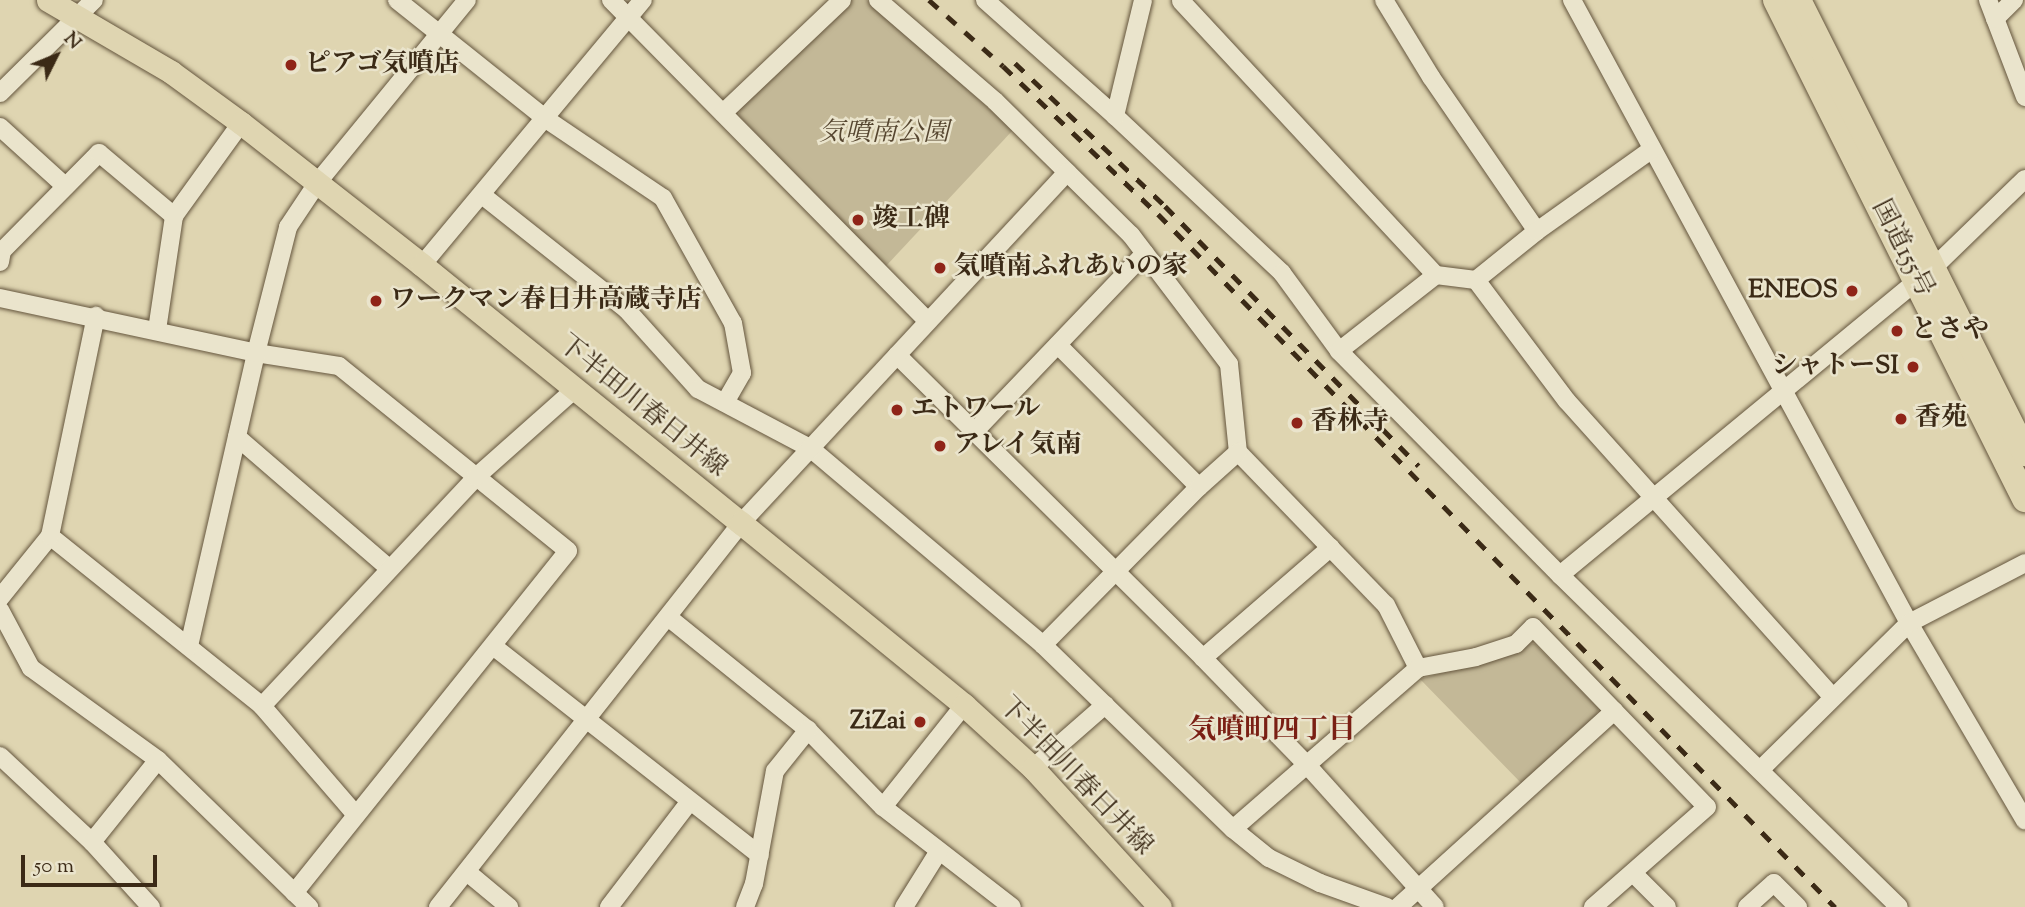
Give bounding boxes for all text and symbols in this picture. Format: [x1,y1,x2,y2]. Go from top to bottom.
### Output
north arrow [21,21,91,91]
text: N [57,27,87,56]
place label: ピアゴ気噴店 [305,49,461,81]
marker: ピアゴ気噴店 [283,57,299,73]
park label: 気噴南公園 [819,118,949,150]
street label: 国道155号 [1864,195,1940,303]
place label: 竣工碑 [872,204,950,236]
marker: 竣工碑 [850,212,866,228]
place label: 気噴南ふれあいの家 [954,252,1188,284]
marker: 気噴南ふれあいの家 [932,260,948,276]
place label: ENEOS [1748,275,1838,307]
marker: ENEOS [1844,283,1860,299]
place label: ワークマン春日井高蔵寺店 [390,285,702,317]
marker: ワークマン春日井高蔵寺店 [368,293,384,309]
place label: とさや [1911,315,1989,347]
marker: とさや [1889,323,1905,339]
street label: 下半田川春日井線 [551,329,733,485]
place label: シャトーSI [1771,351,1899,383]
marker: シャトーSI [1905,359,1921,375]
place label: エトワール [911,394,1041,426]
marker: エトワール [889,402,905,418]
place label: 香苑 [1915,403,1967,435]
place label: 香林寺 [1311,407,1389,439]
marker: 香苑 [1893,411,1909,427]
marker: 香林寺 [1289,415,1305,431]
place label: アレイ気南 [954,430,1084,462]
marker: アレイ気南 [932,438,948,454]
street label: 下半田川春日井線 [992,691,1158,863]
place label: ZiZai [850,706,906,738]
marker: ZiZai [912,714,928,730]
district label: 気噴町四丁目 [1188,714,1356,748]
scale bar [24,841,161,885]
text: 50 m [34,852,74,882]

